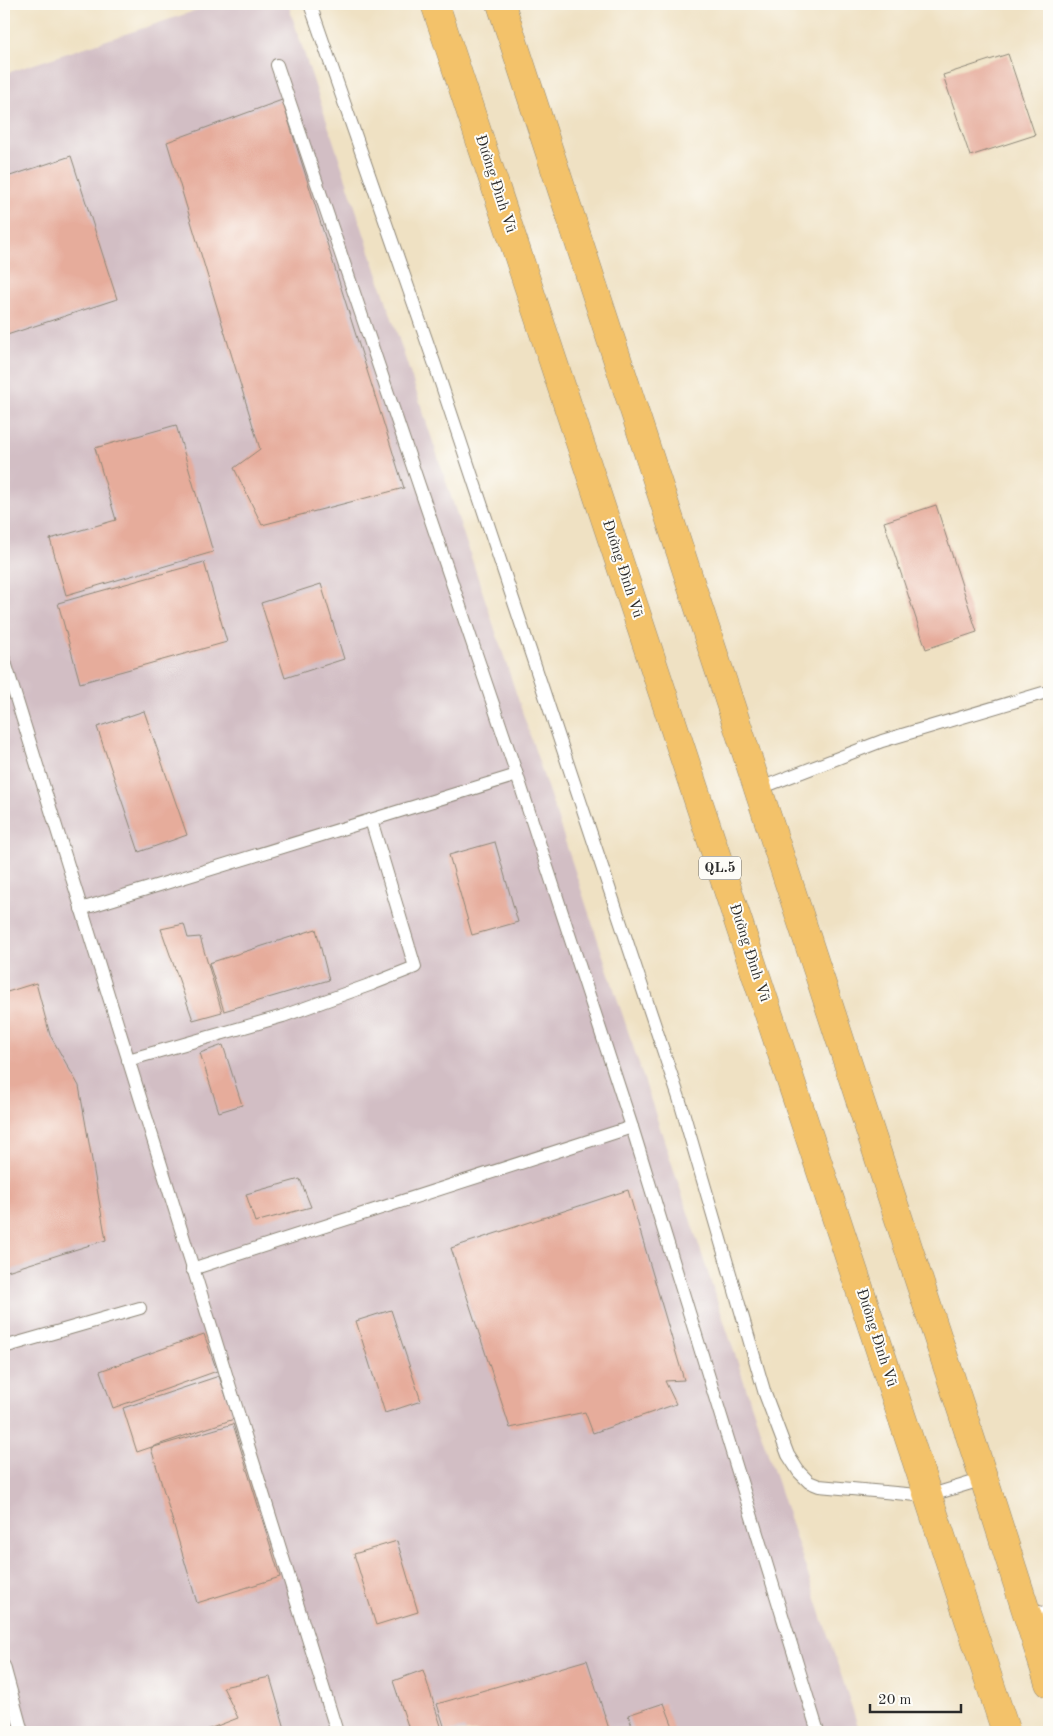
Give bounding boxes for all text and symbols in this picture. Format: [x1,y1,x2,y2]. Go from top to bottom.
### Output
street label: Đường Đình Vũ [472,133,518,235]
street label: Đường Đình Vũ [599,518,645,620]
road number: QL.5 [699,856,741,880]
street label: Đường Đình Vũ [726,902,772,1004]
street label: Đường Đình Vũ [853,1287,899,1389]
scale bar [870,1681,962,1713]
text: 20 m [878,1693,912,1708]

